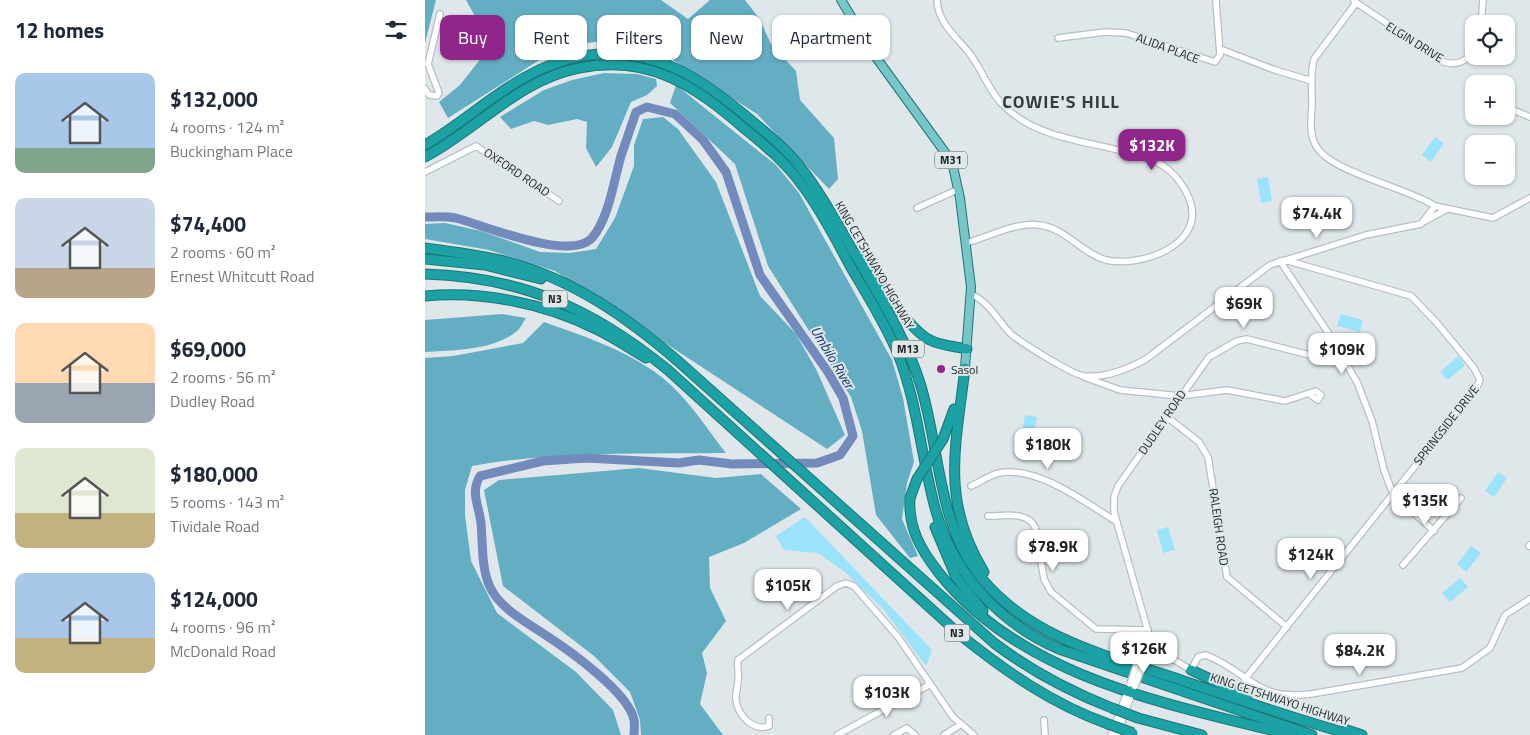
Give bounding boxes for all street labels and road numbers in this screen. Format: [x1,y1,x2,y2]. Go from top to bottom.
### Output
street label: ELGIN DRIVE [1382,17,1448,67]
street label: ALIDA PLACE [1134,28,1203,68]
street label: OXFORD ROAD [480,143,554,201]
road number: M31 [935,152,967,168]
street label: KING CETSHWAYO HIGHWAY [830,197,920,333]
road number: N3 [543,290,567,308]
road number: M13 [892,340,924,358]
street label: SPRINGSIDE DRIVE [1408,380,1484,469]
street label: DUDLEY ROAD [1133,385,1191,458]
street label: RALEIGH ROAD [1204,487,1234,567]
road number: N3 [945,624,969,641]
street label: KING CETSHWAYO HIGHWAY [1208,667,1353,731]

